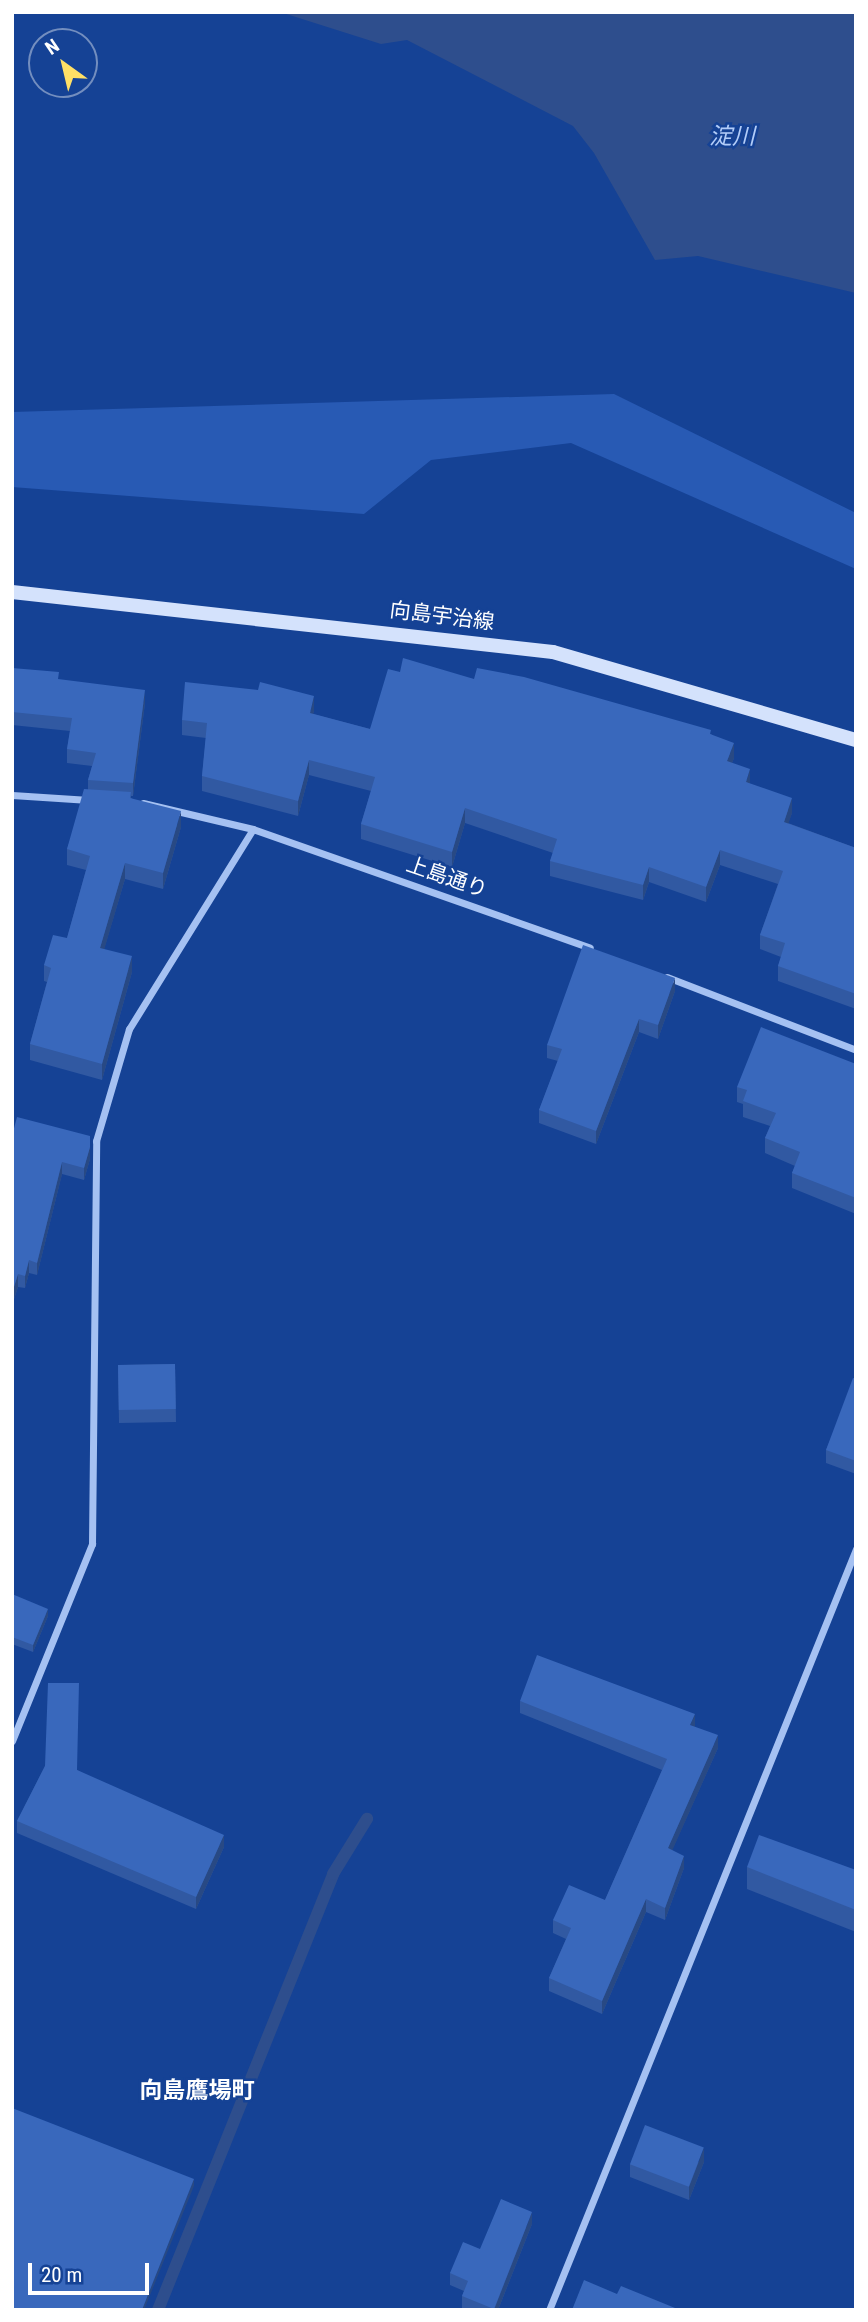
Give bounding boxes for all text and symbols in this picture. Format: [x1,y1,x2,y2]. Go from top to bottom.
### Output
north arrow [28,28,98,98]
text: N [41,34,63,60]
water label: 淀川 [709,123,755,151]
street label: 向島宇治線 [388,597,496,635]
street label: 上島通り [403,851,491,903]
district label: 向島鷹場町 [140,2077,254,2105]
scale bar [32,2248,152,2292]
text: 20 m [41,2263,82,2287]

